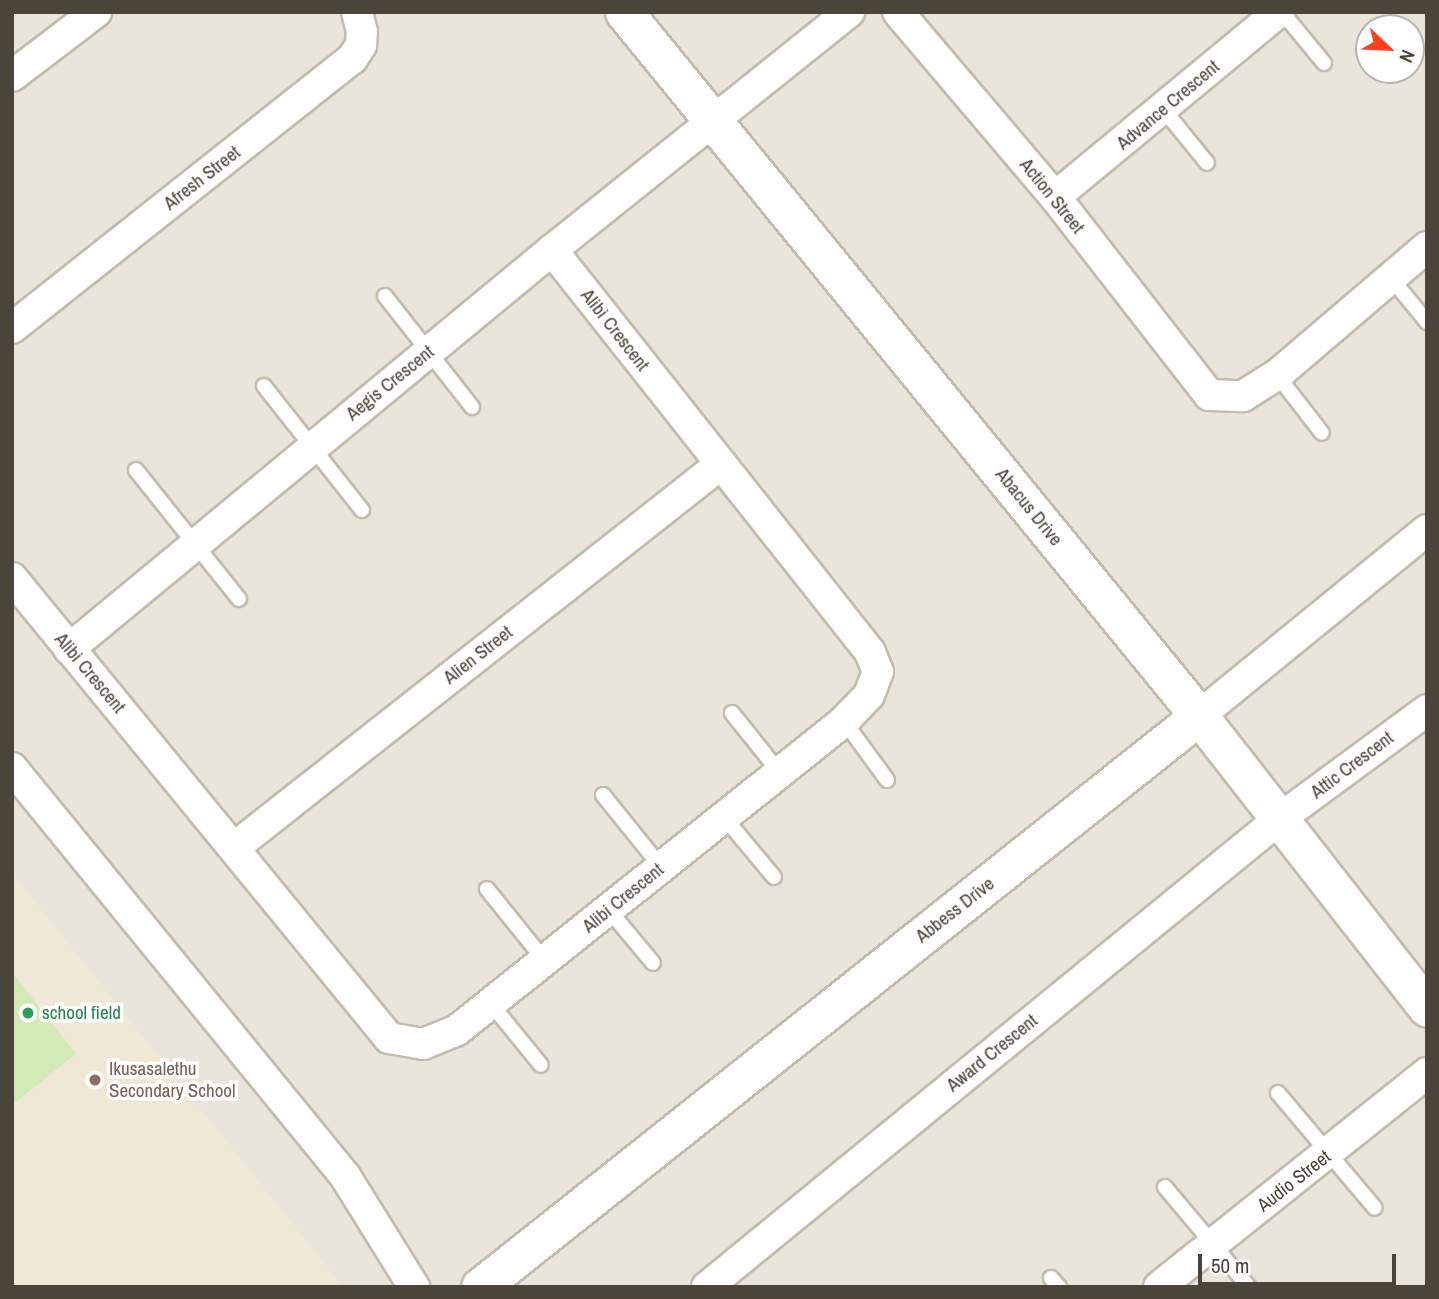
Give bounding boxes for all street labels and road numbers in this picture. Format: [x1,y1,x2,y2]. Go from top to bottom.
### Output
street label: Advance Crescent [1112,55,1224,155]
street label: Afresh Street [159,141,245,215]
street label: Action Street [1015,154,1089,238]
street label: Alibi Crescent [576,284,654,376]
street label: Aegis Crescent [341,341,439,425]
street label: Abacus Drive [991,463,1067,551]
street label: Alien Street [439,621,517,689]
street label: Alibi Crescent [50,628,130,718]
street label: Attic Crescent [1306,726,1398,804]
street label: Alibi Crescent [578,858,668,938]
street label: Abbess Drive [911,872,999,948]
street label: Award Crescent [942,1009,1042,1097]
street label: Audio Street [1253,1145,1335,1217]

